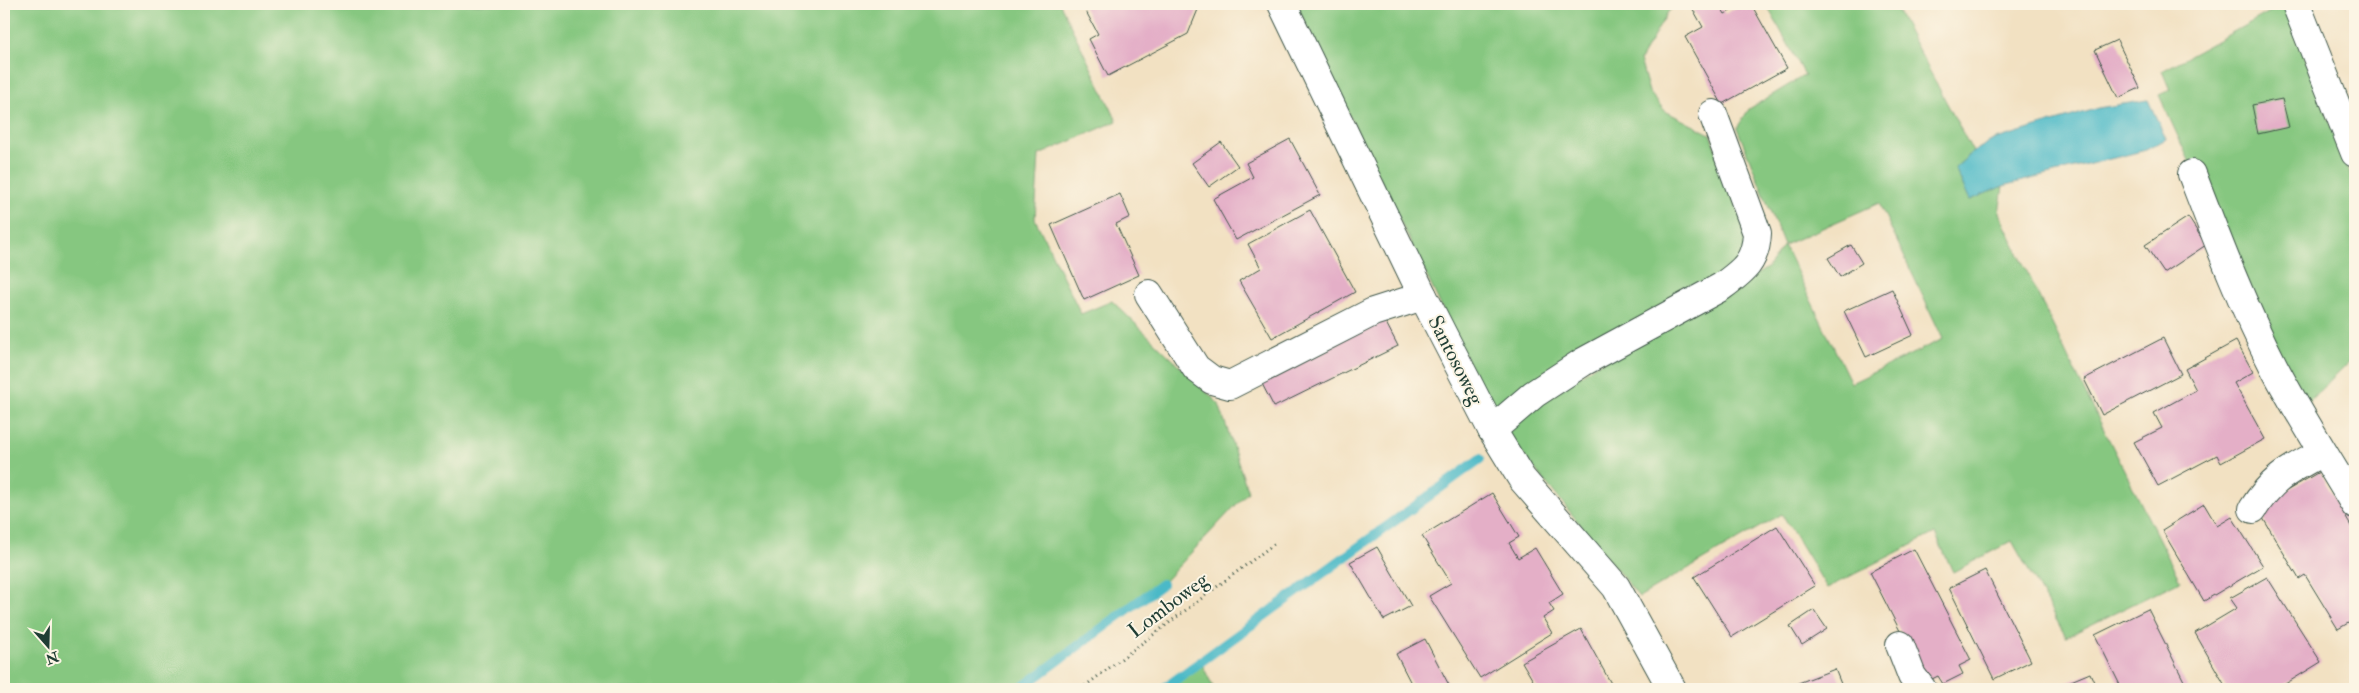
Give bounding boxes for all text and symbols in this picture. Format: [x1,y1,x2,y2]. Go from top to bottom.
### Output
street label: Santosoweg [1422,311,1490,410]
street label: Lomboweg [1123,566,1214,644]
north arrow [22,620,72,670]
text: N [43,647,62,668]

